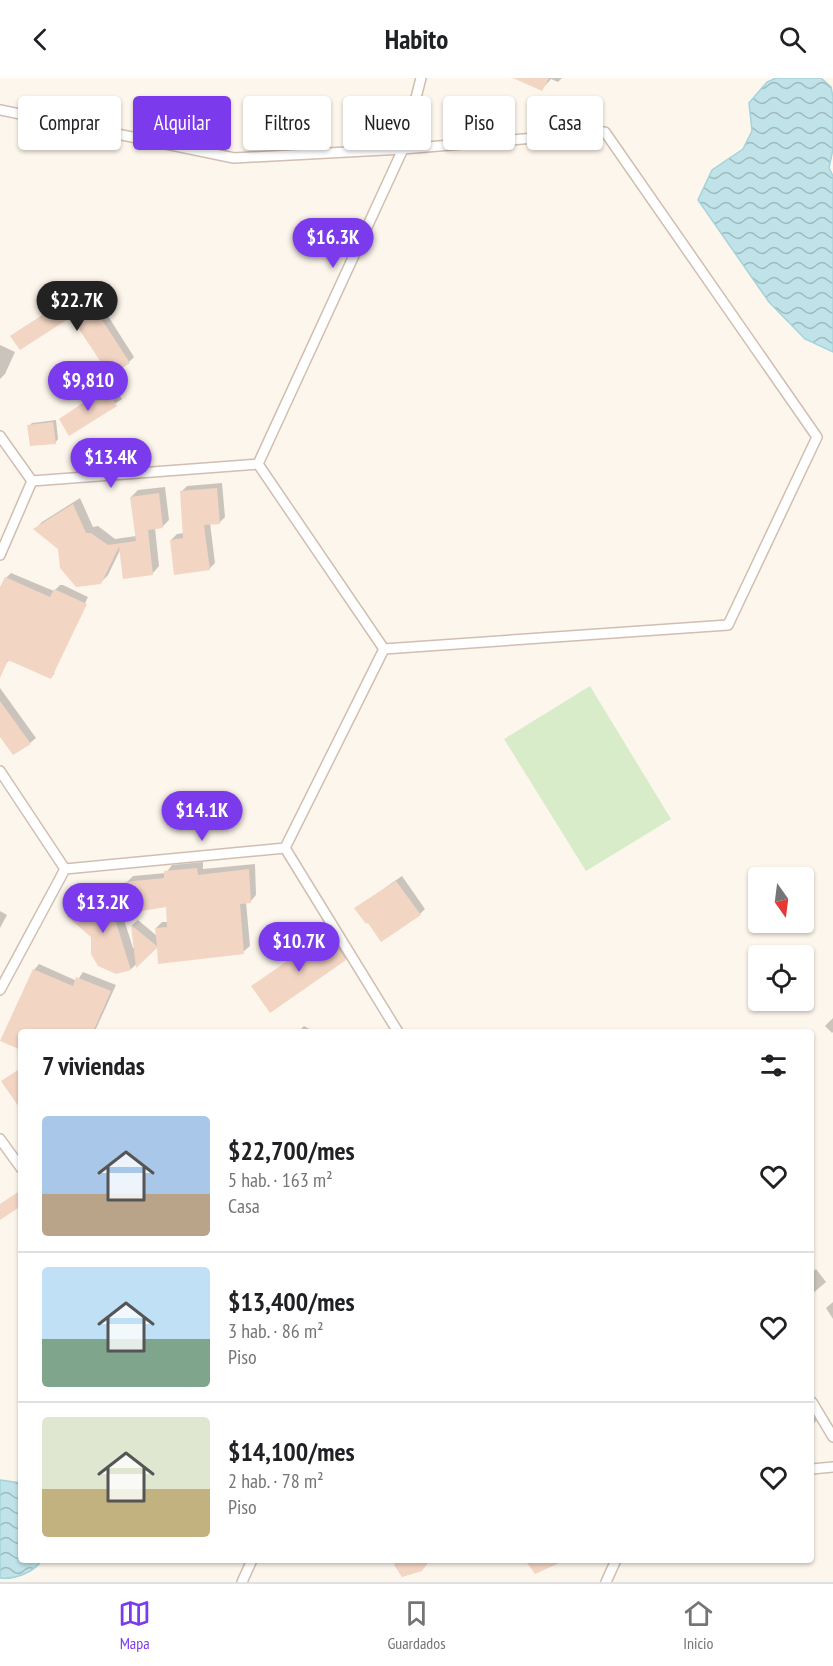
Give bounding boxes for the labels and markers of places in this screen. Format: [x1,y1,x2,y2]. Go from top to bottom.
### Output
pin: $16.3K [284,218,382,269]
pin: $22.7K [28,281,126,332]
pin: $9,810 [39,361,137,412]
pin: $13.4K [62,438,160,489]
pin: $14.1K [153,791,251,842]
pin: $13.2K [54,883,152,934]
pin: $10.7K [250,922,348,973]

